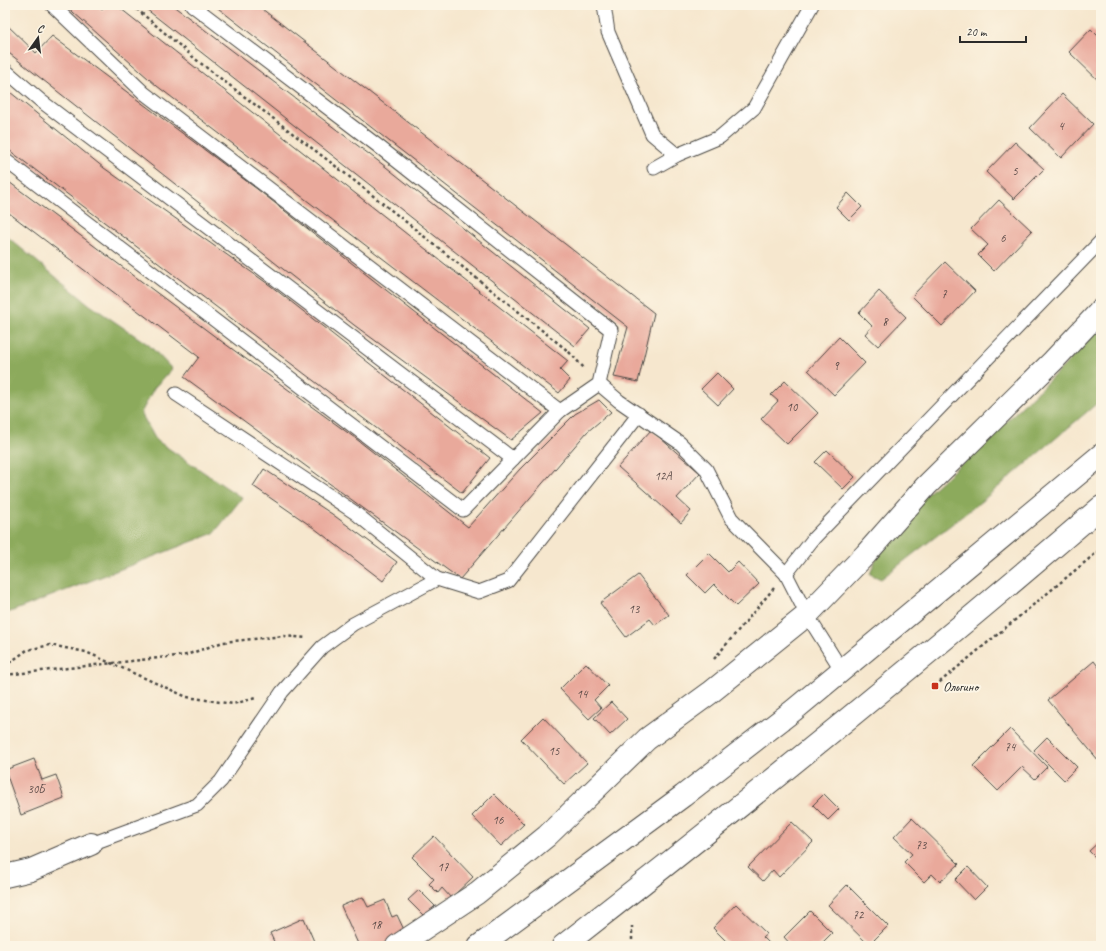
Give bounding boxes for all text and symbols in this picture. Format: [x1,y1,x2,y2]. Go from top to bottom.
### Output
north arrow [18,18,58,58]
scale bar [960,18,1026,44]
text: С [36,21,46,36]
text: 20 m [966,24,988,40]
house number: 4 [1058,118,1065,134]
house number: 5 [1012,163,1018,179]
house number: 6 [1000,230,1006,246]
house number: 7 [941,286,947,302]
house number: 8 [882,314,889,330]
house number: 9 [833,358,840,374]
house number: 10 [787,399,799,415]
house number: 12А [655,468,672,484]
house number: 13 [629,601,641,617]
place label: Ольгино [943,678,980,695]
marker: Ольгино [930,681,940,691]
house number: 14 [577,686,589,702]
house number: 74 [1005,739,1017,755]
house number: 15 [549,743,560,759]
house number: 30Б [28,781,46,797]
house number: 16 [493,812,504,828]
house number: 73 [916,837,928,853]
house number: 17 [438,859,449,875]
house number: 72 [853,907,865,923]
house number: 18 [371,917,383,933]

